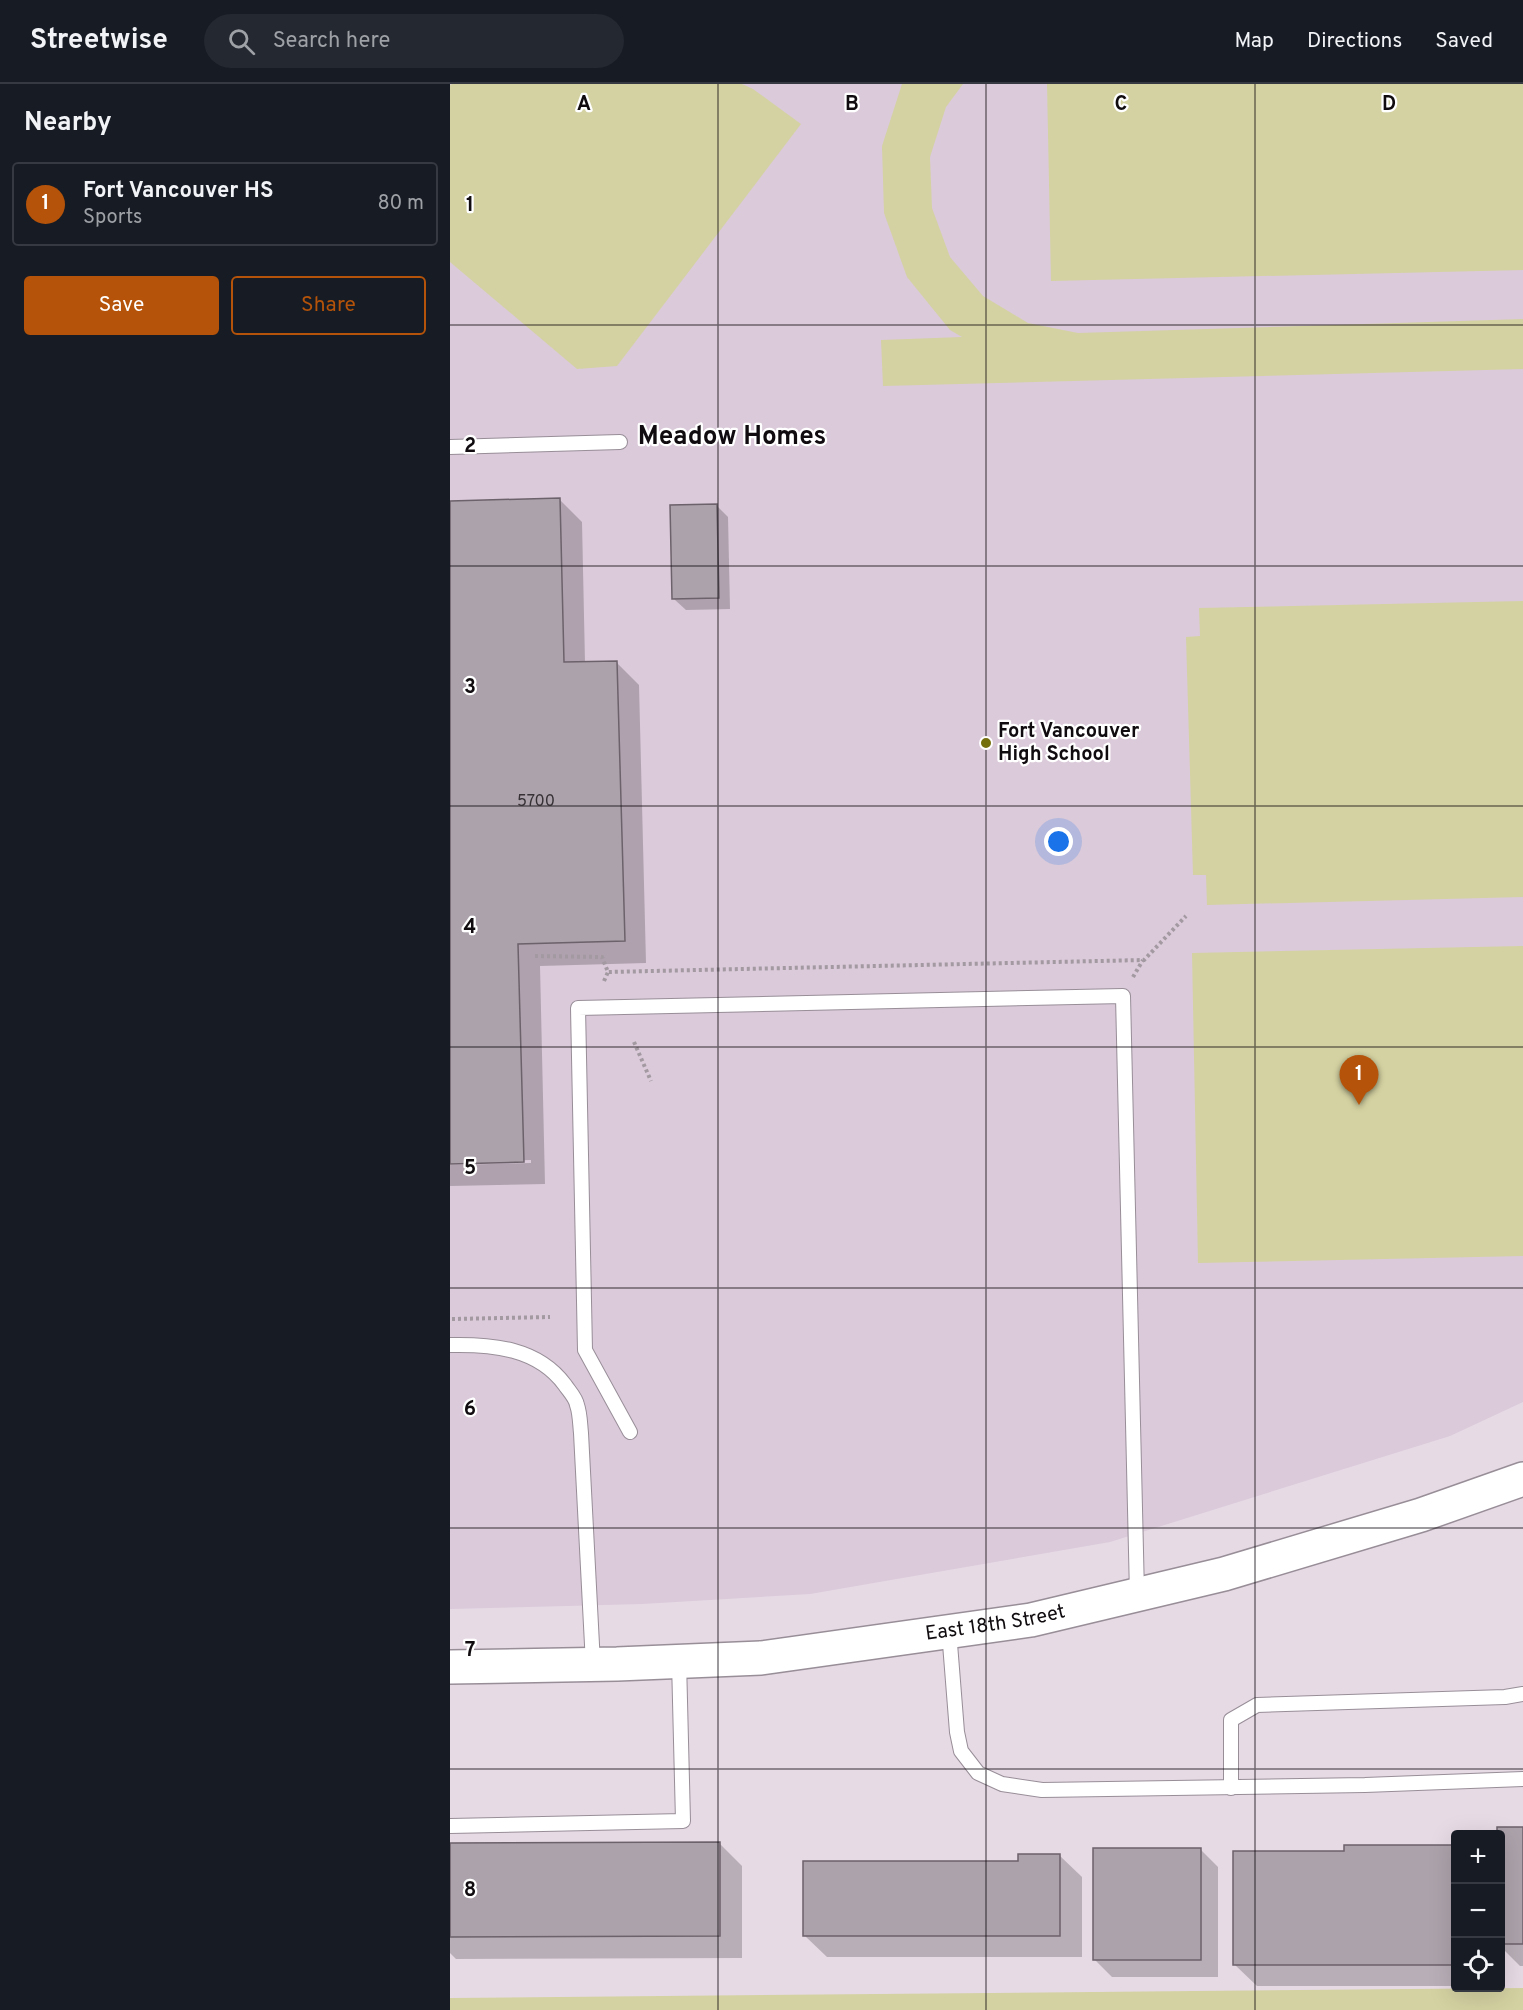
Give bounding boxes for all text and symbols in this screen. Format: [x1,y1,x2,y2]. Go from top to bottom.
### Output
search box [204,14,624,68]
text: Streetwise [30,23,168,59]
icon: search [225,25,258,58]
text: Search here [273,28,390,55]
text: Map [1234,28,1274,55]
text: Directions [1307,28,1402,55]
text: Saved [1435,28,1493,55]
text: A [577,92,591,118]
text: B [845,92,859,118]
text: C [1115,92,1127,118]
text: D [1382,92,1396,118]
text: Nearby [24,107,112,140]
text: Fort Vancouver HS [83,178,273,205]
text: 1 [42,191,50,217]
text: 80 m [378,191,424,217]
text: 1 [466,193,474,219]
text: Sports [83,205,143,231]
button: Save [24,276,219,335]
button: Share [231,276,426,335]
district label: Meadow Homes [638,421,826,454]
text: 2 [464,434,476,460]
text: 3 [464,675,476,701]
place label: Fort Vancouver High School [998,719,1140,768]
marker: Fort Vancouver High School [979,736,993,750]
house number: 5700 [517,792,555,812]
your location [1044,827,1073,856]
text: 4 [464,915,476,941]
pin: 1 [1340,1056,1378,1105]
text: 5 [464,1156,476,1182]
text: 6 [464,1397,476,1423]
street label: East 18th Street [924,1599,1068,1648]
text: 7 [465,1638,475,1664]
map controls [1451,1830,1505,1992]
button: + [1451,1830,1505,1884]
text: 8 [464,1878,476,1904]
button: − [1451,1884,1505,1938]
button: locate [1451,1938,1505,1992]

